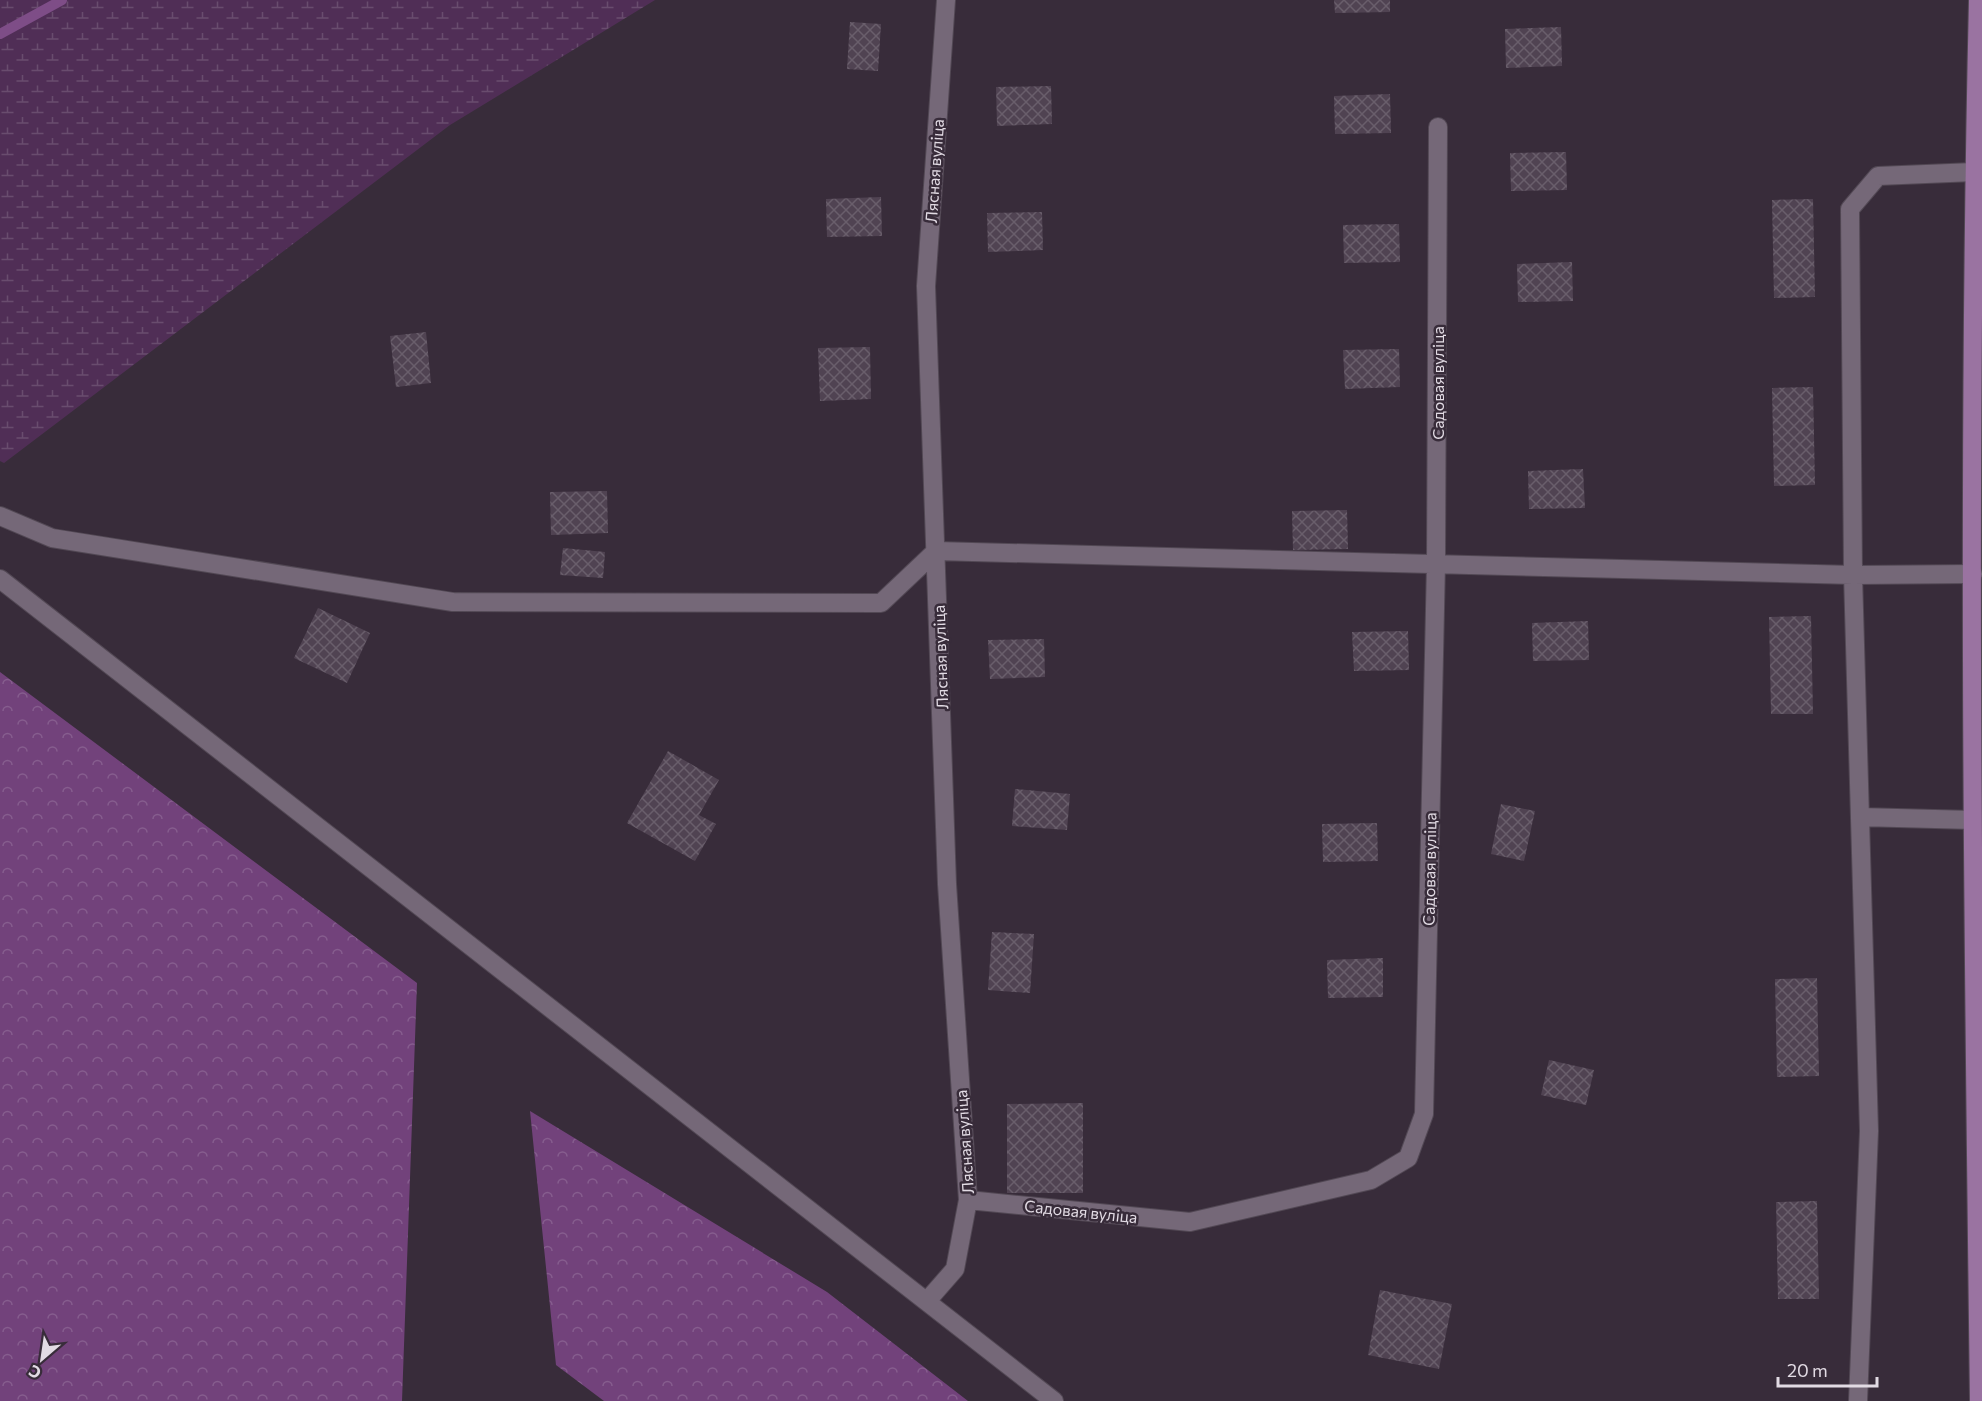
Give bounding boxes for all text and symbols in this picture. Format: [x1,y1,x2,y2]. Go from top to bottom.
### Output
street label: Лясная вуліца [921,118,947,224]
street label: Садовая вуліца [1428,326,1447,440]
street label: Лясная вуліца [929,605,951,709]
street label: Садовая вуліца [1419,812,1439,926]
street label: Лясная вуліца [951,1089,977,1195]
street label: Садовая вуліца [1024,1196,1138,1226]
north arrow [12,1329,72,1389]
scale bar [1778,1350,1877,1388]
text: 20 m [1787,1359,1828,1381]
text: С [25,1362,44,1384]

